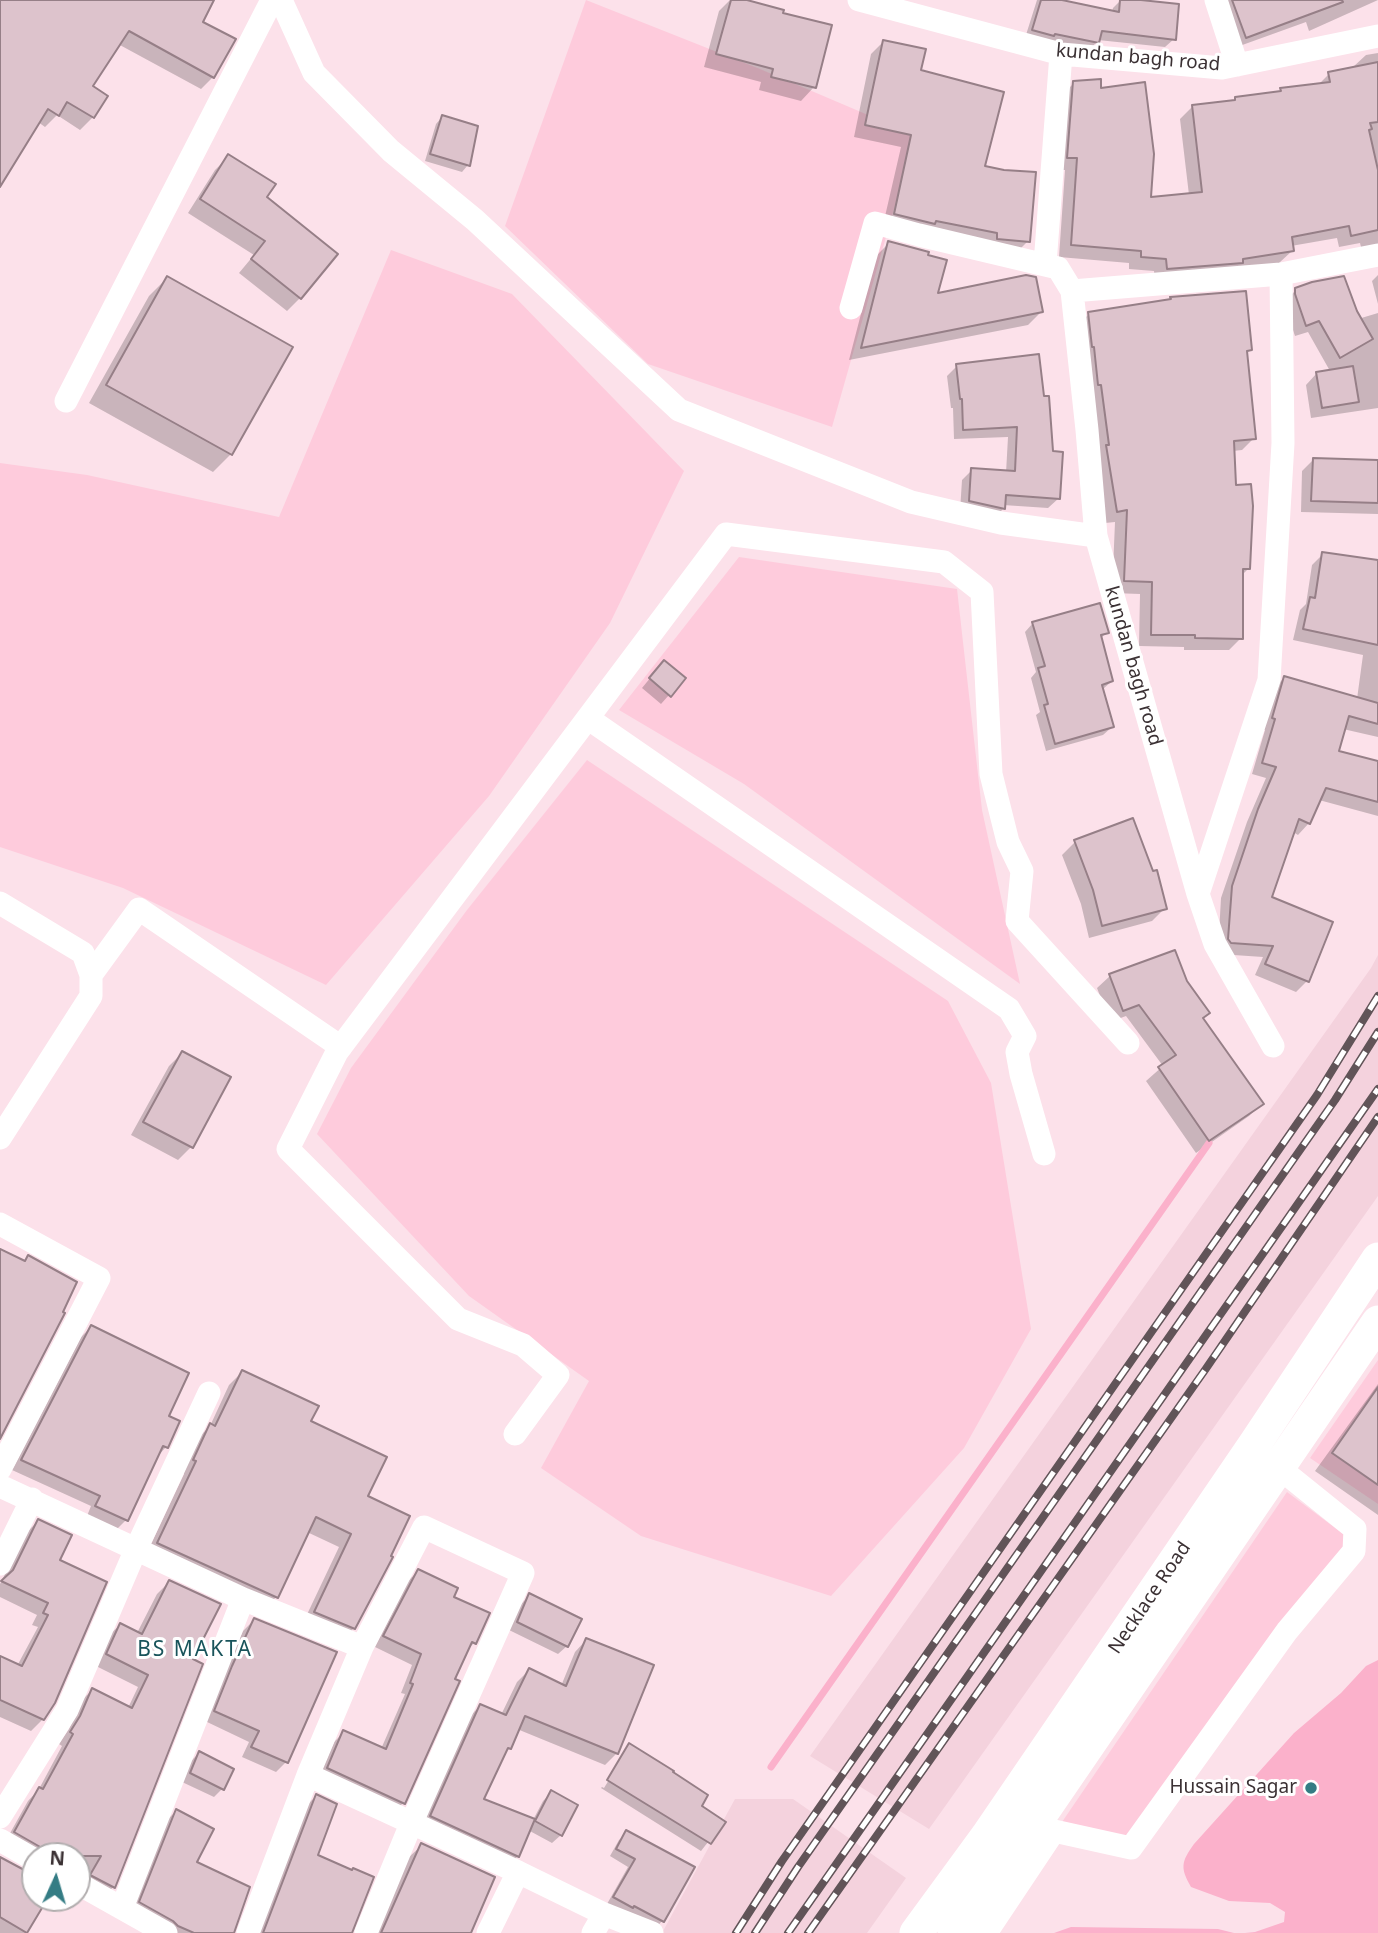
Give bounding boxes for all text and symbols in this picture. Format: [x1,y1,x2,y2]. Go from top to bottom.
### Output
street label: kundan bagh road [1055,39,1221,77]
street label: kundan bagh road [1099,584,1167,748]
street label: Necklace Road [1104,1538,1196,1658]
district label: BS MAKTA [138,1637,252,1663]
place label: Hussain Sagar [1169,1777,1297,1799]
marker: Hussain Sagar [1303,1780,1319,1796]
north arrow [21,1842,91,1912]
text: N [49,1845,66,1872]

